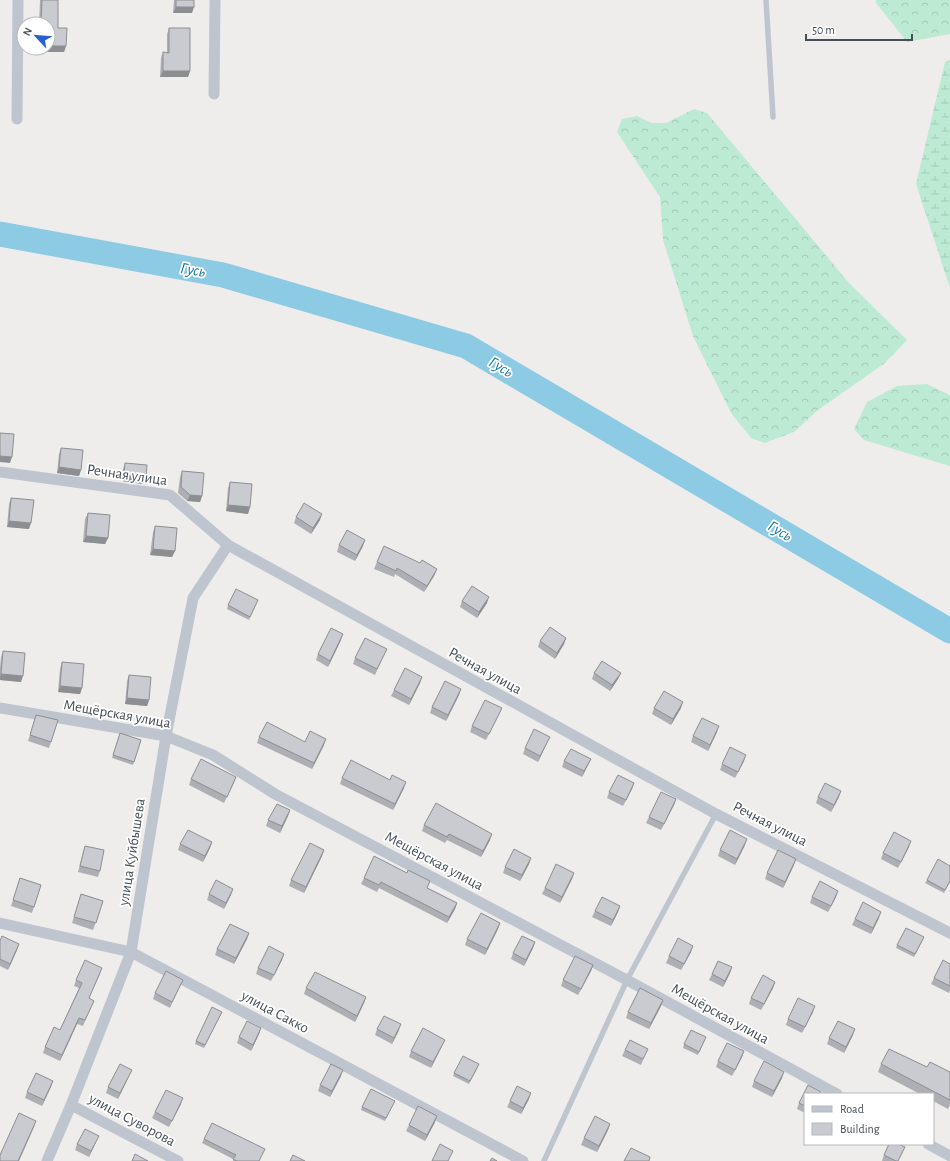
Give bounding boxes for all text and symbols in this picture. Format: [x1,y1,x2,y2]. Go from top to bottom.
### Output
north arrow [16,16,56,56]
scale bar [806,16,912,42]
text: 50 m [812,24,835,36]
text: N [21,26,34,38]
water label: Гусь [179,260,207,280]
water label: Гусь [486,354,516,380]
street label: Речная улица [86,462,168,488]
water label: Гусь [765,518,795,544]
street label: Речная улица [446,645,524,697]
street label: Мещёрская улица [62,697,172,731]
street label: улица Куйбышева [116,797,148,908]
street label: Речная улица [731,799,810,849]
street label: Мещёрская улица [382,829,486,893]
street label: Мещёрская улица [669,981,771,1047]
street label: улица Сакко [238,988,311,1036]
street label: улица Суворова [85,1090,178,1149]
legend [804,1093,934,1145]
text: Road [840,1103,864,1115]
text: Building [840,1123,880,1135]

